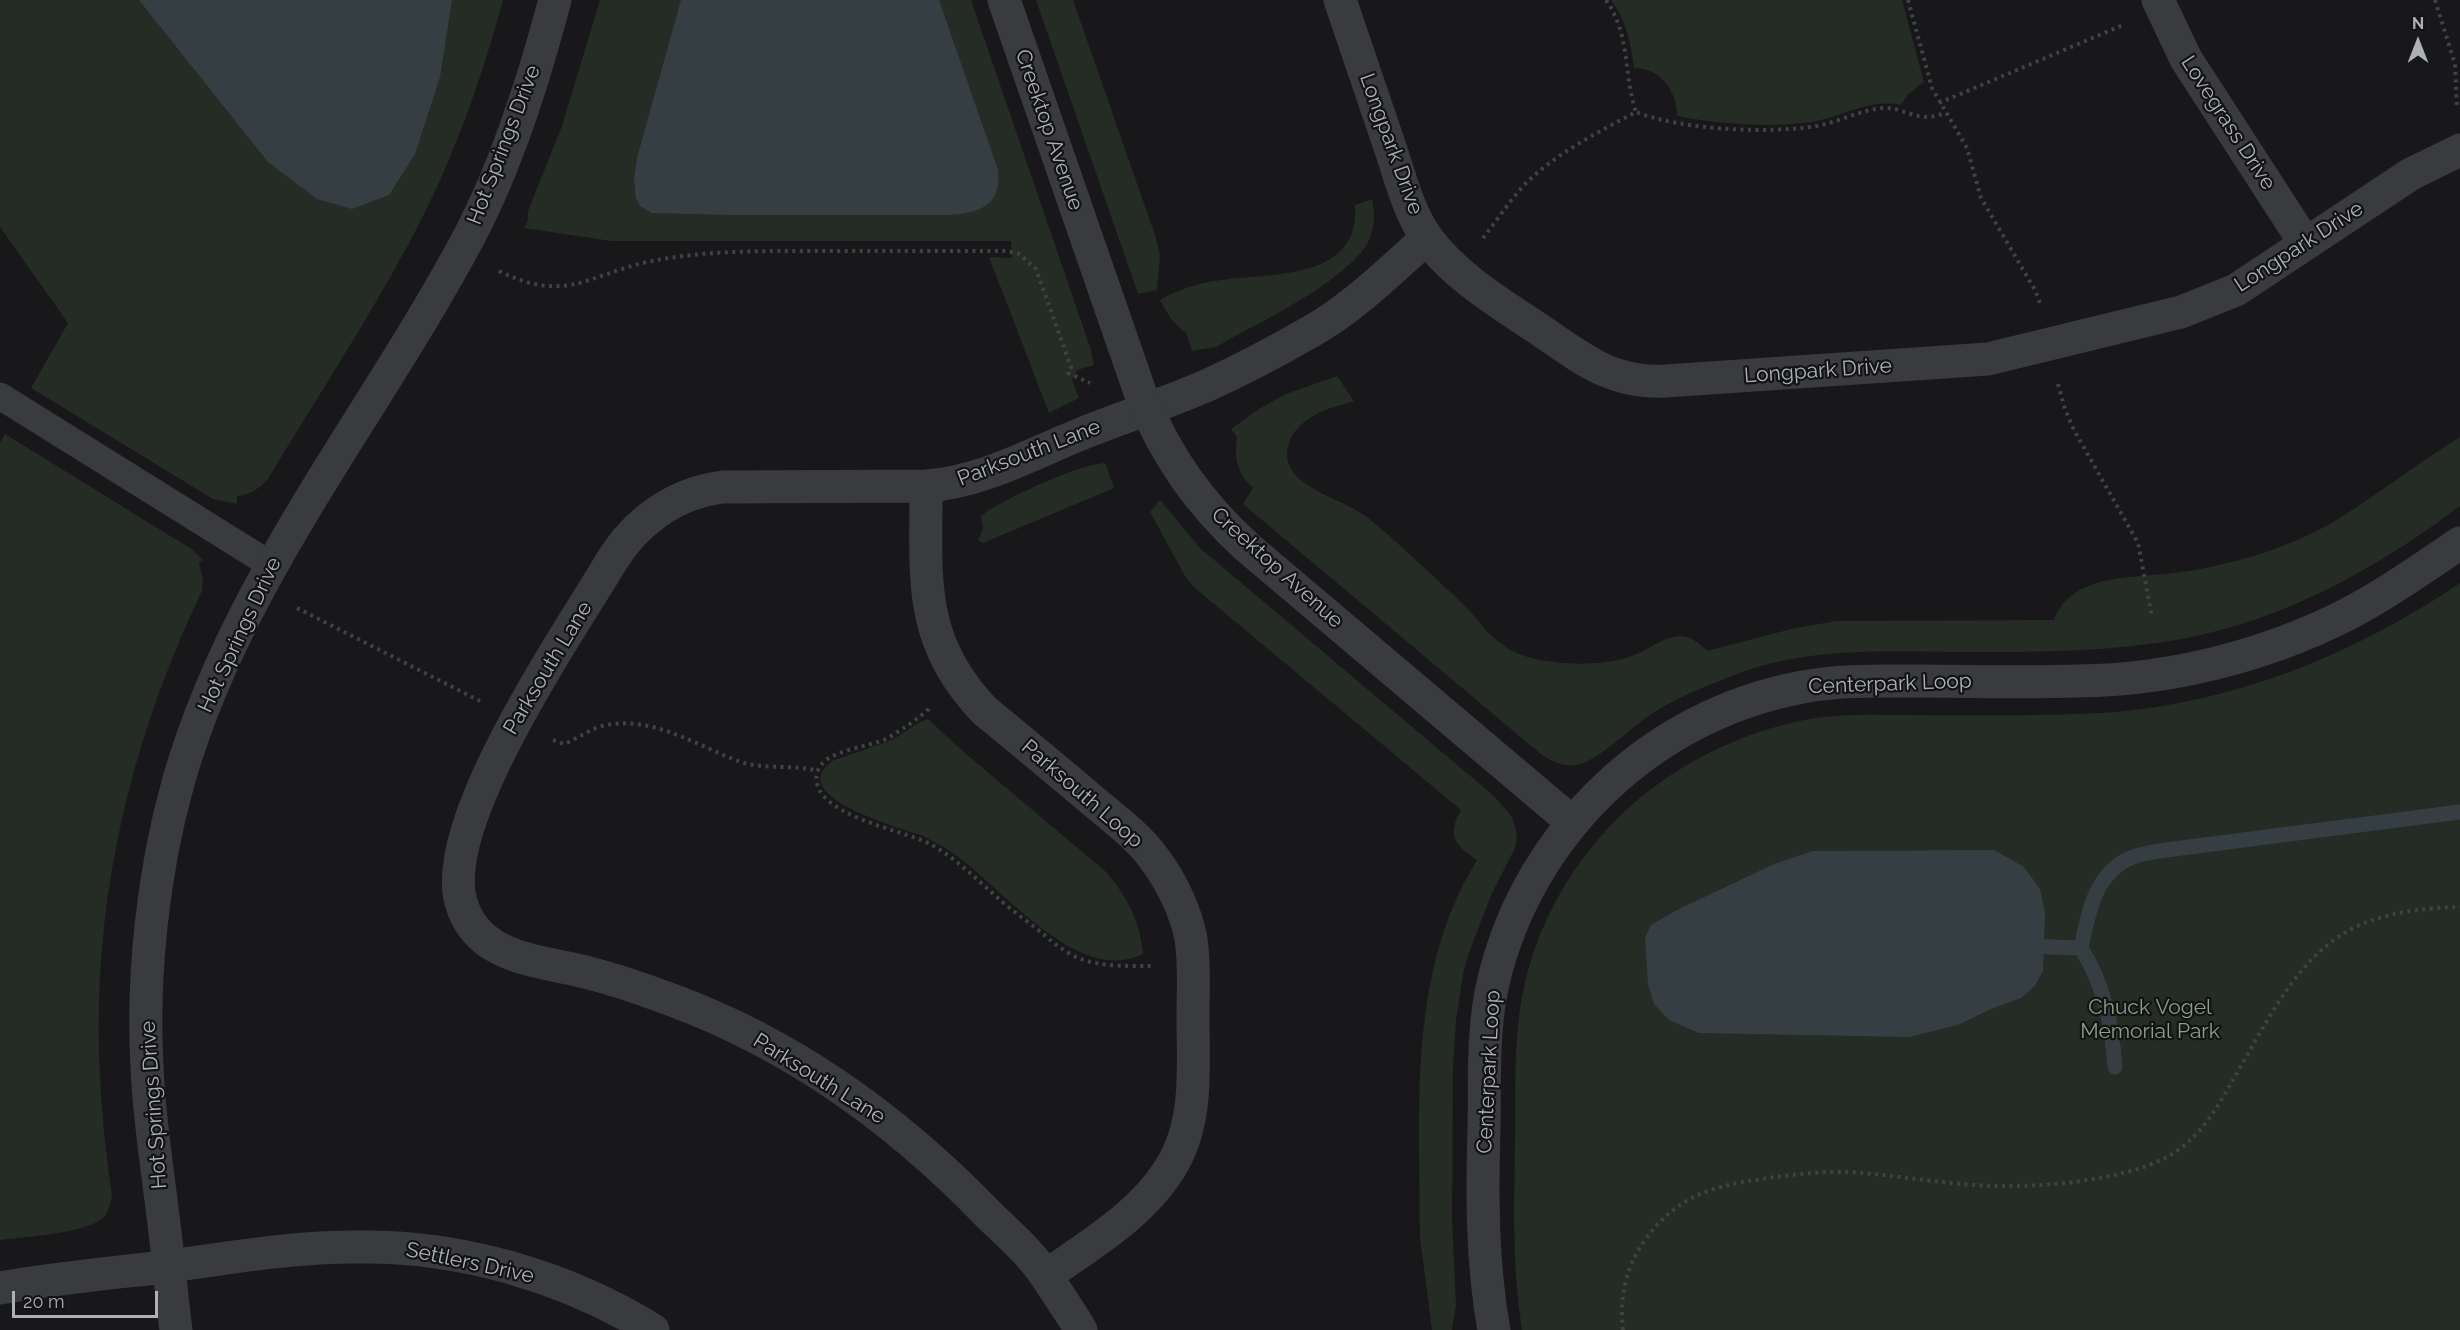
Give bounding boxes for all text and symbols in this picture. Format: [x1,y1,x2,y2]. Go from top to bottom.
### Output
north arrow [2388,12,2448,72]
text: N [2412,14,2424,33]
street label: Creektop Avenue [1010,46,1088,214]
street label: Lovegrass Drive [2175,51,2281,195]
street label: Hot Springs Drive [462,62,546,228]
street label: Longpark Drive [1354,70,1428,218]
street label: Longpark Drive [2230,196,2368,298]
street label: Longpark Drive [1743,353,1893,389]
street label: Parksouth Lane [954,414,1104,492]
street label: Creektop Avenue [1206,502,1348,634]
street label: Hot Springs Drive [193,553,287,717]
street label: Parksouth Lane [498,597,598,739]
street label: Centerpark Loop [1808,669,1972,699]
street label: Parksouth Loop [1016,734,1148,854]
street label: Centerpark Loop [1472,990,1506,1154]
park label: Chuck Vogel Memorial Park [2080,995,2220,1045]
street label: Hot Springs Drive [136,1020,172,1190]
street label: Parksouth Lane [748,1028,890,1130]
street label: Settlers Drive [404,1237,536,1289]
scale bar [15,1279,160,1317]
text: 20 m [23,1291,65,1312]

